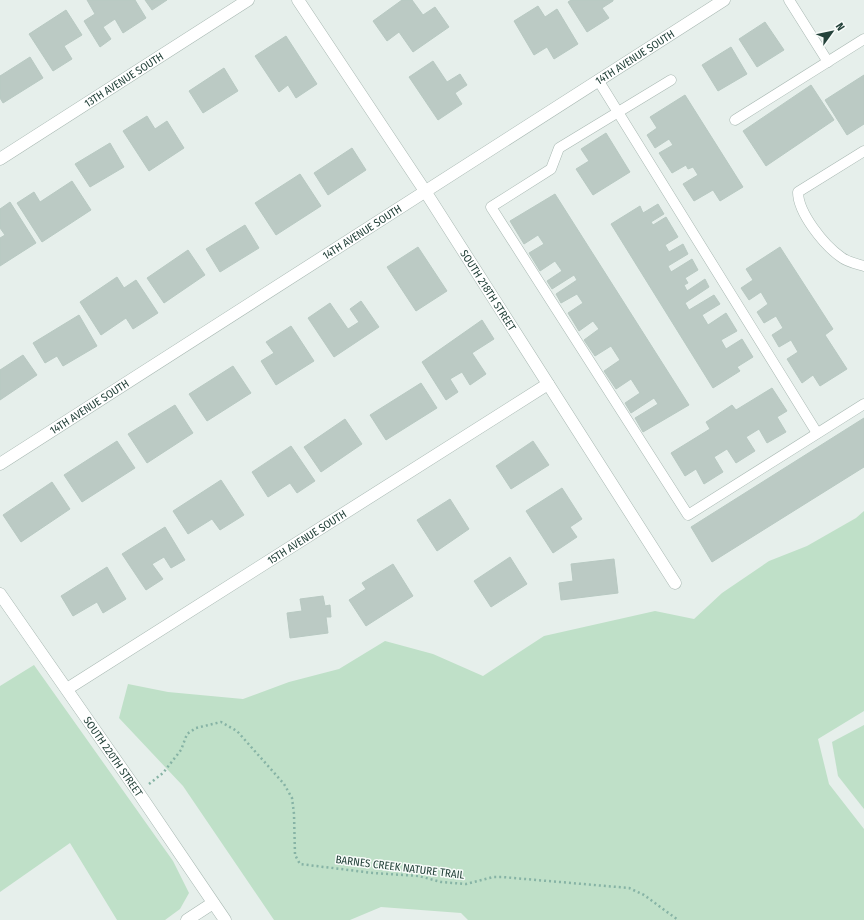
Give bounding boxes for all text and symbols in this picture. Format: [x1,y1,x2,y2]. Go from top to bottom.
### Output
north arrow [812,12,852,52]
text: N [833,21,847,33]
street label: 14TH AVENUE SOUTH [593,27,677,88]
street label: 13TH AVENUE SOUTH [82,50,166,110]
street label: 14TH AVENUE SOUTH [320,202,404,263]
street label: SOUTH 218TH STREET [457,248,519,334]
street label: 14TH AVENUE SOUTH [48,377,132,437]
street label: 15TH AVENUE SOUTH [265,507,349,567]
street label: SOUTH 220TH STREET [80,714,146,800]
street label: BARNES CREEK NATURE TRAIL [335,853,465,882]

